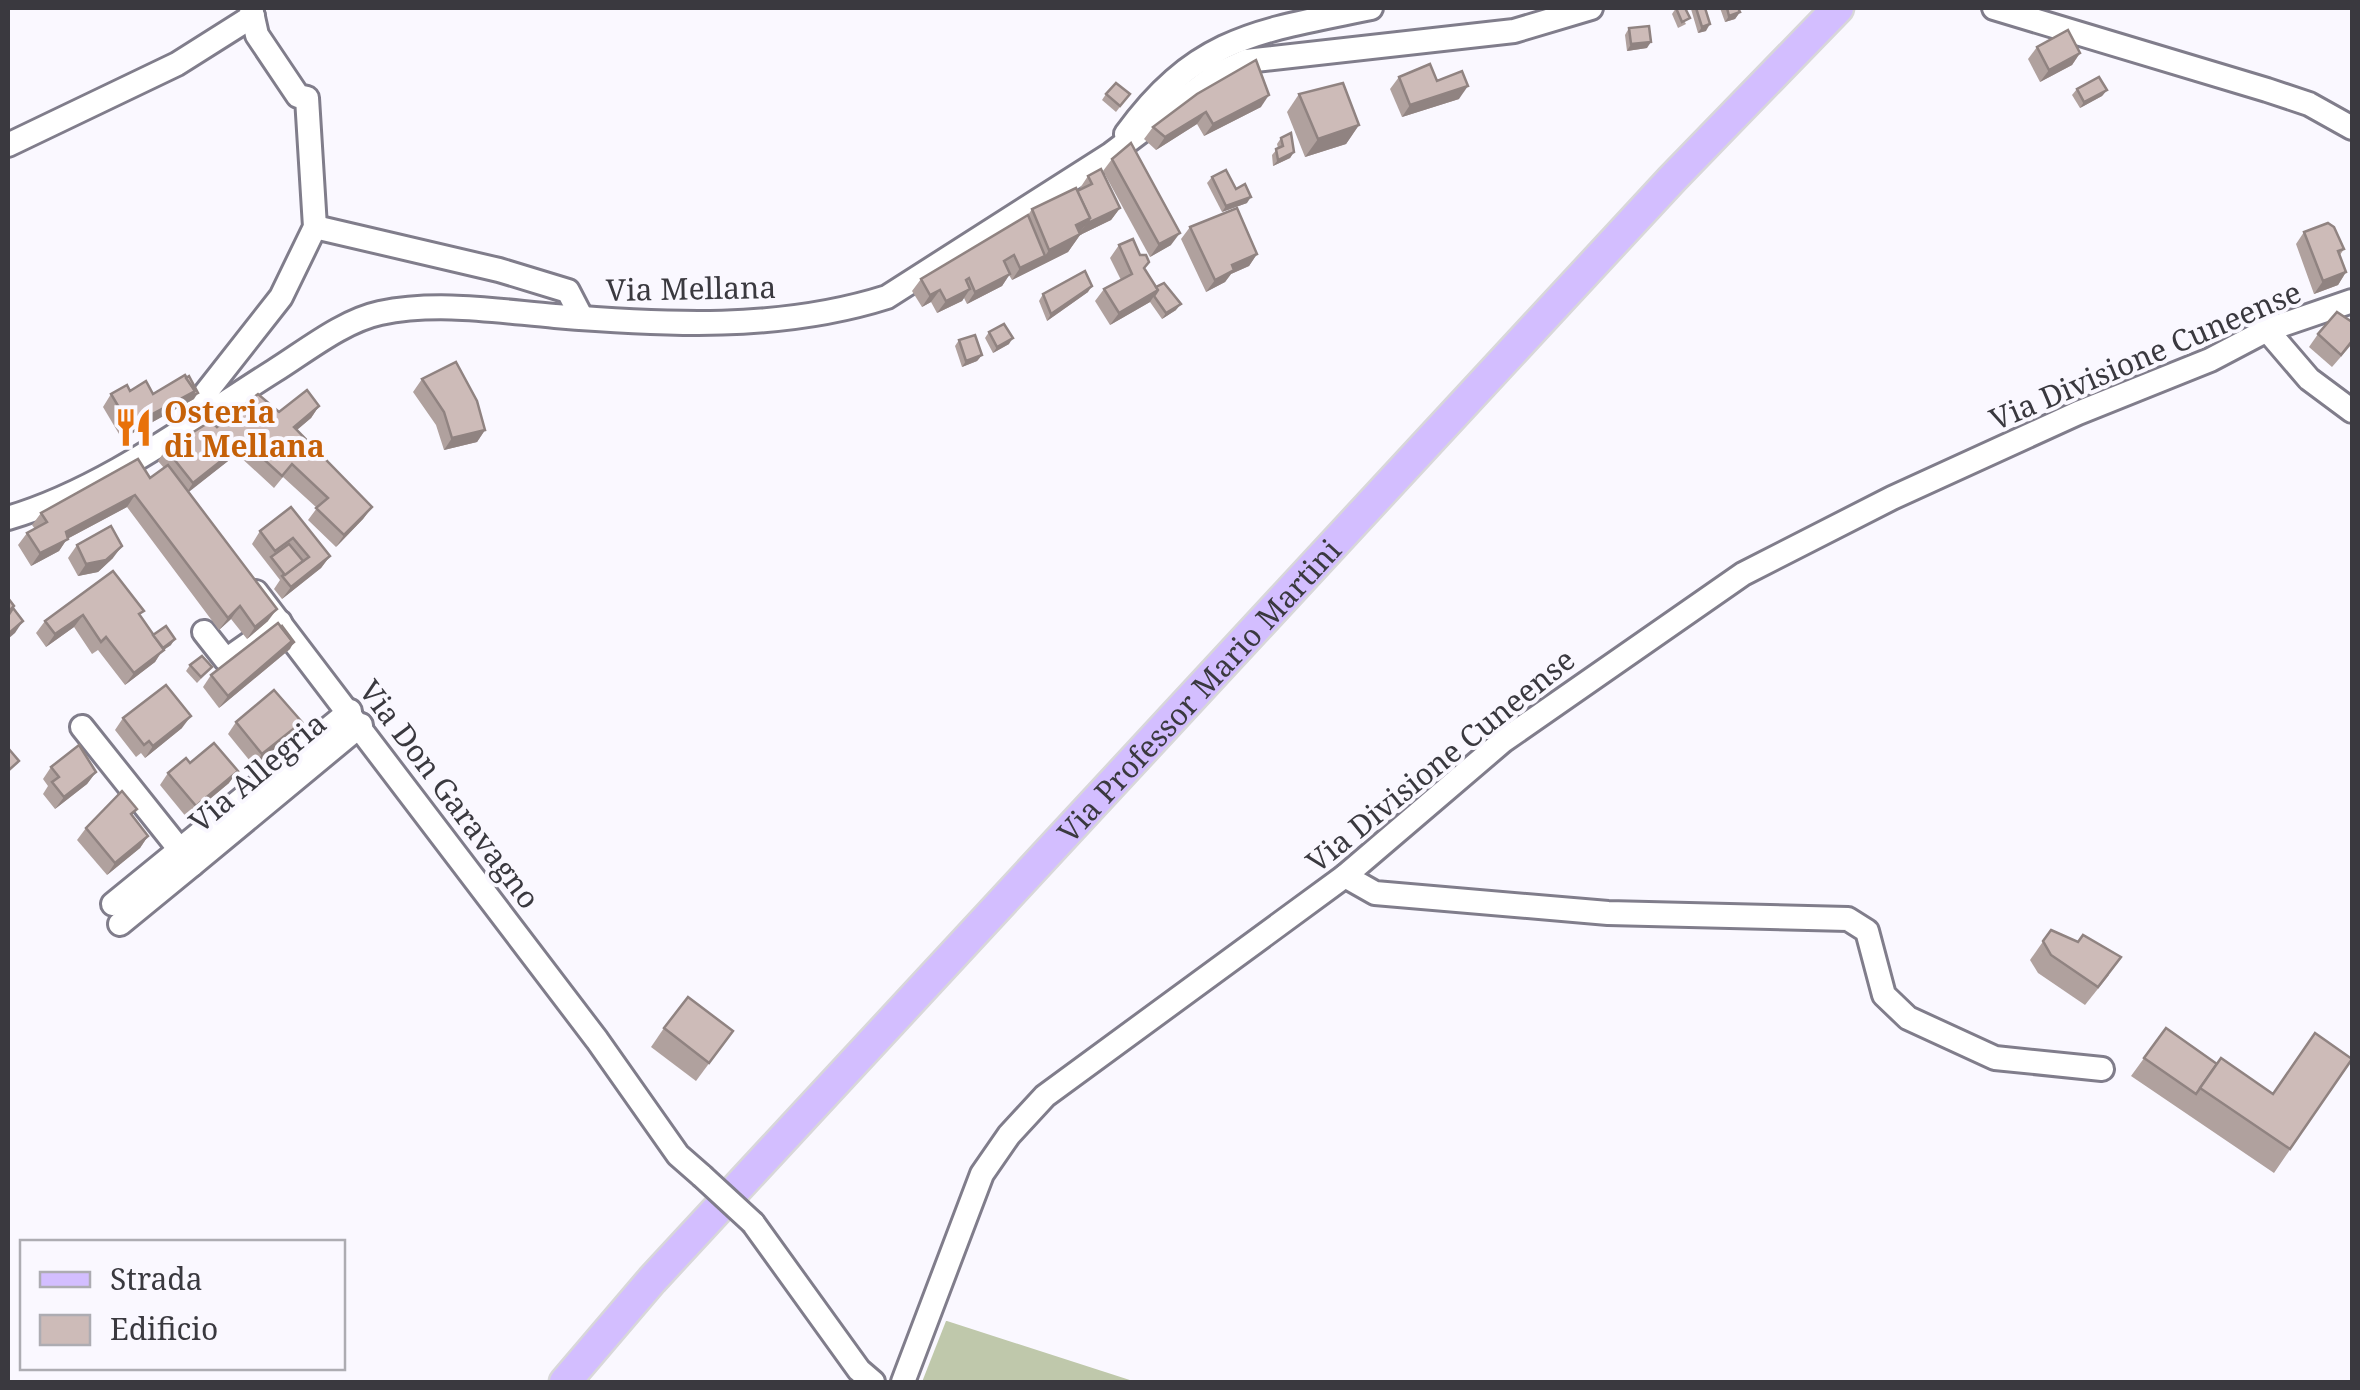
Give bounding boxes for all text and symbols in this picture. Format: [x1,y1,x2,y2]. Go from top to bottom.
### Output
street label: Via Mellana [605,266,777,310]
street label: Via Divisione Cuneense [1983,271,2307,439]
place label: Osteria di Mellana [164,391,325,466]
restaurant icon: Osteria di Mellana [113,407,155,449]
street label: Via Professor Mario Martini [1047,529,1350,851]
street label: Via Divisione Cuneense [1297,639,1583,881]
street label: Via Don Garavagno [350,671,550,917]
street label: Via Allegria [180,703,334,841]
legend [20,1240,345,1370]
text: Strada [110,1258,203,1299]
text: Edificio [110,1308,218,1349]

